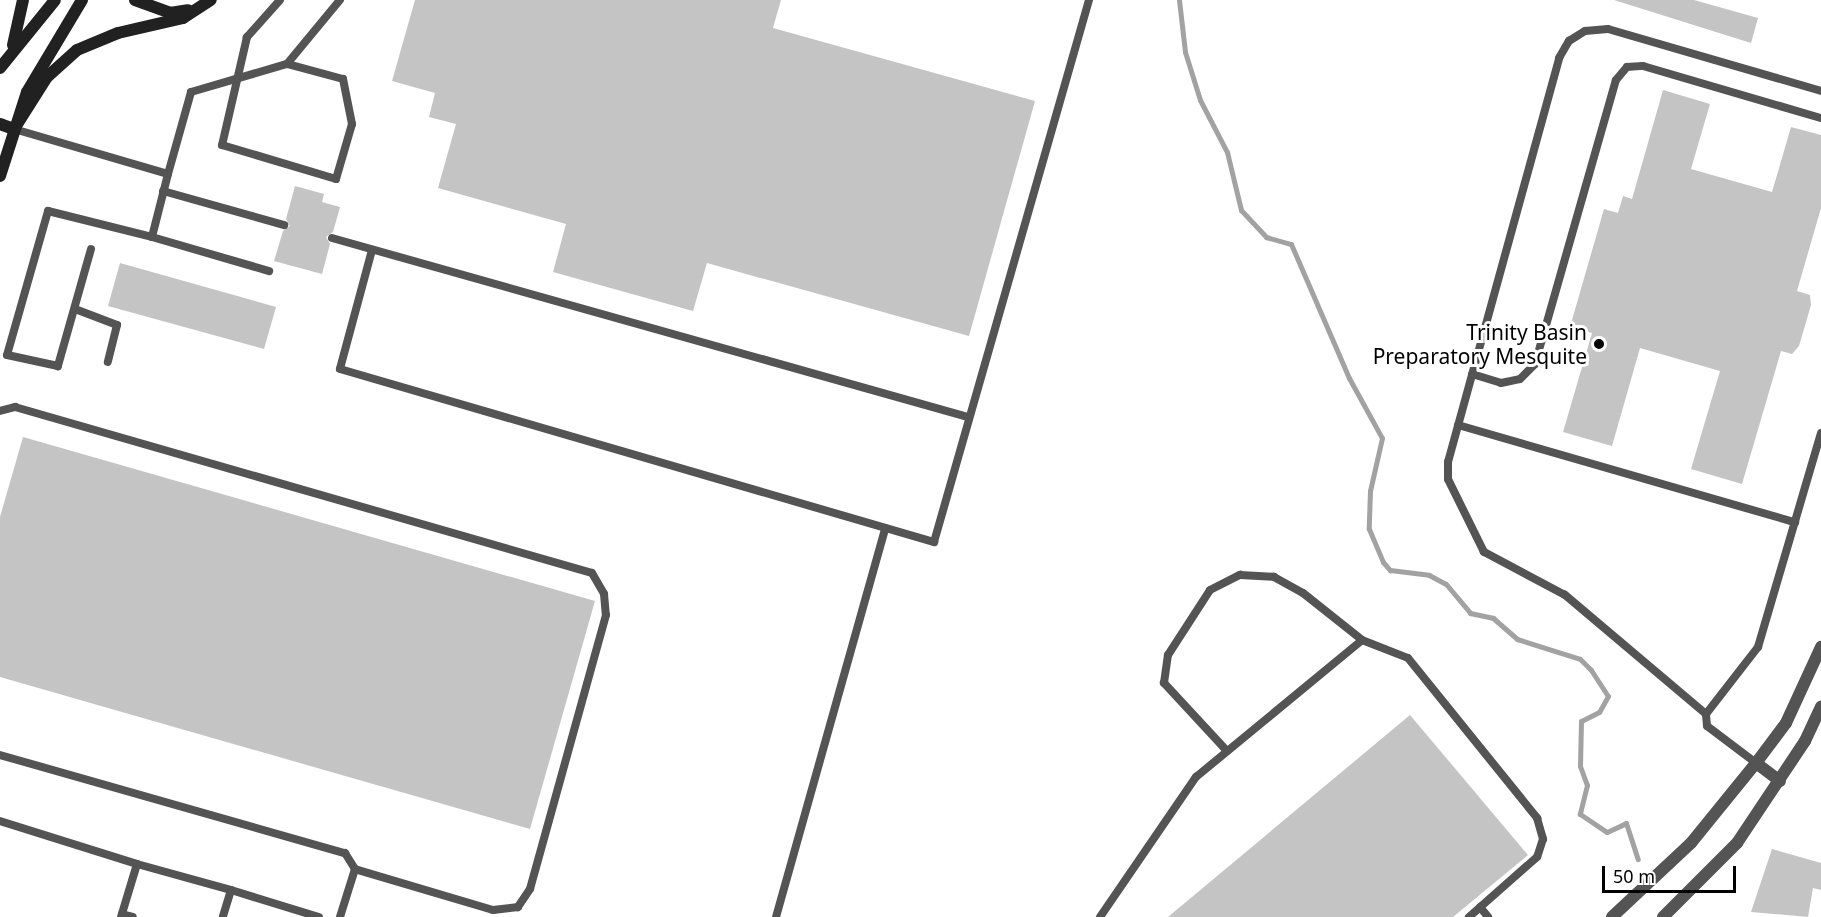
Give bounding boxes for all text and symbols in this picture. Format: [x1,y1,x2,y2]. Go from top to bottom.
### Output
place label: Trinity Basin Preparatory Mesquite [1373,319,1587,369]
marker: Trinity Basin Preparatory Mesquite [1592,337,1606,351]
scale bar [1605,854,1738,892]
text: 50 m [1613,864,1655,888]

